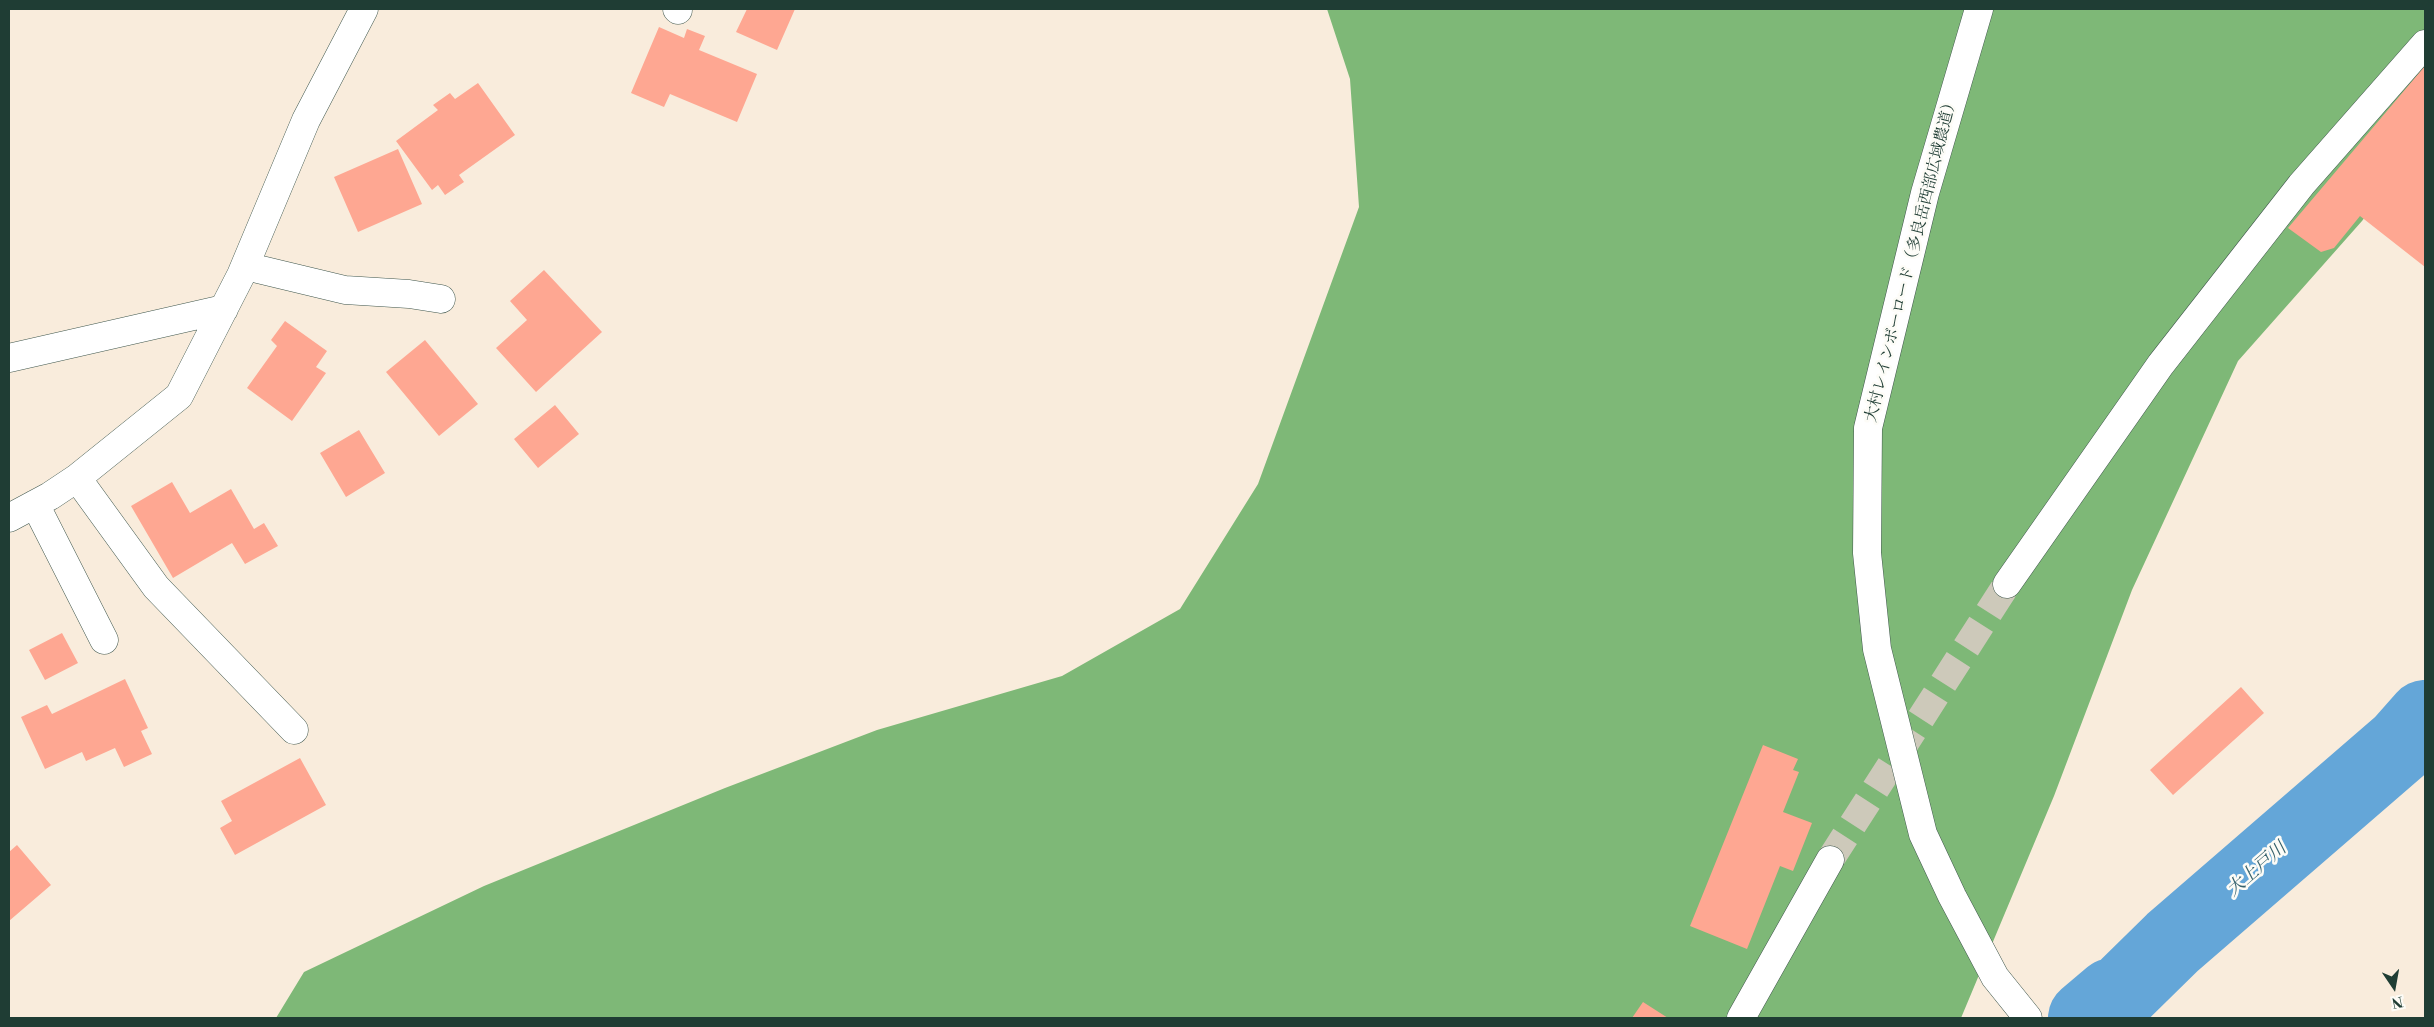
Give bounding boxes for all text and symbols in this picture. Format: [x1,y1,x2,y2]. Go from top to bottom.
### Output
street label: 大村レインボーロード（多良岳西部広域農道） [1862,94,1962,424]
water label: 大上戸川 [2223,838,2291,902]
north arrow [2369,962,2419,1012]
text: N [2390,992,2404,1012]

